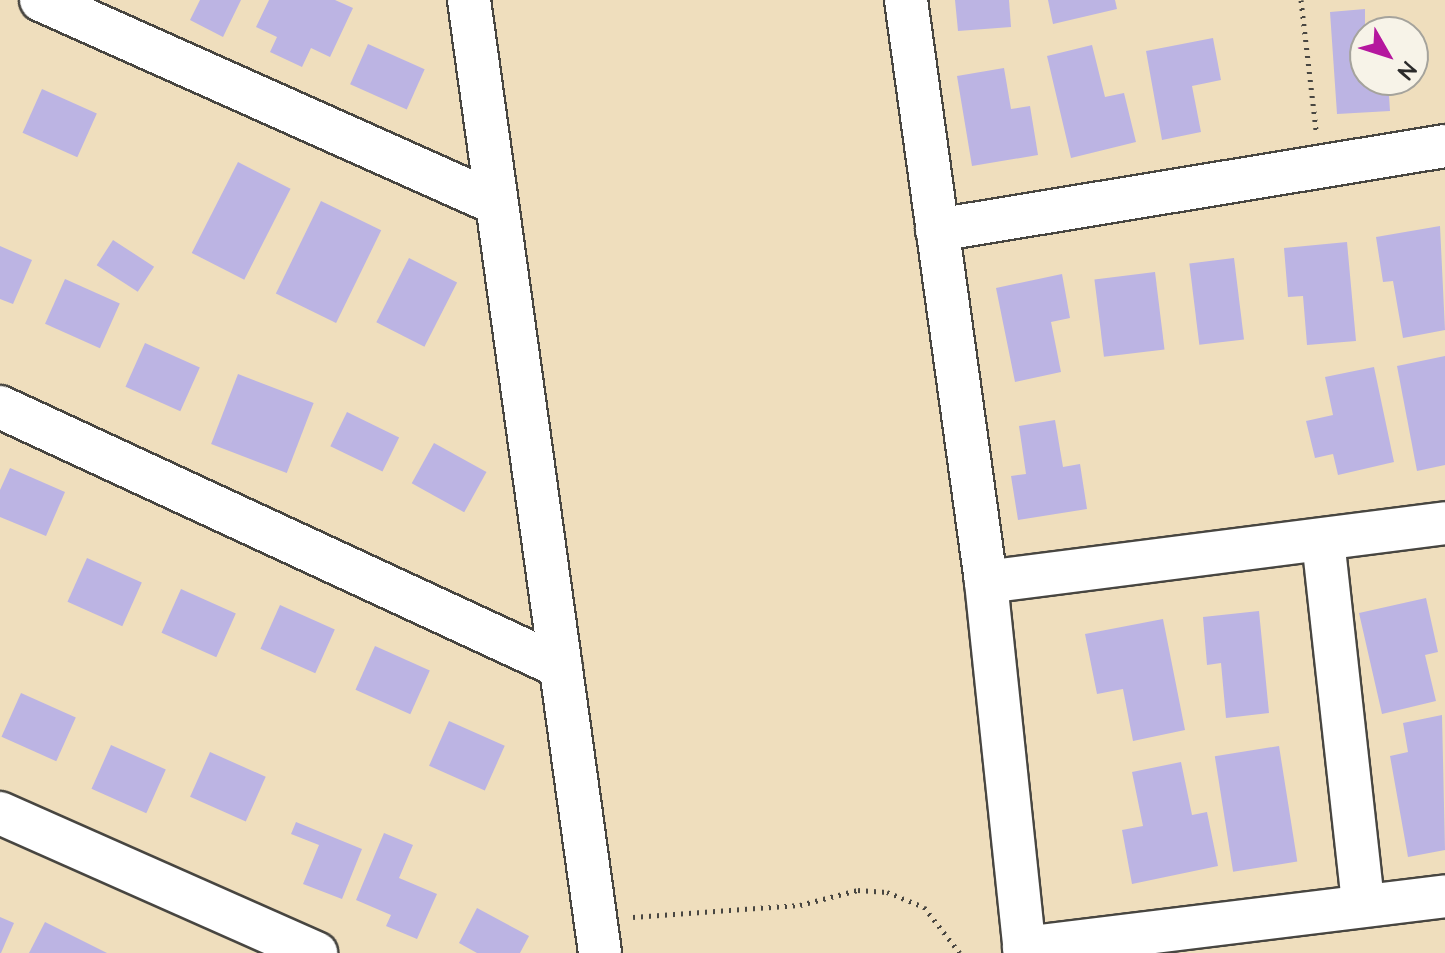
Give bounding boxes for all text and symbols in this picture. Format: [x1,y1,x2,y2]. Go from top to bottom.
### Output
north arrow [1349,16,1429,96]
text: N [1390,55,1423,85]

